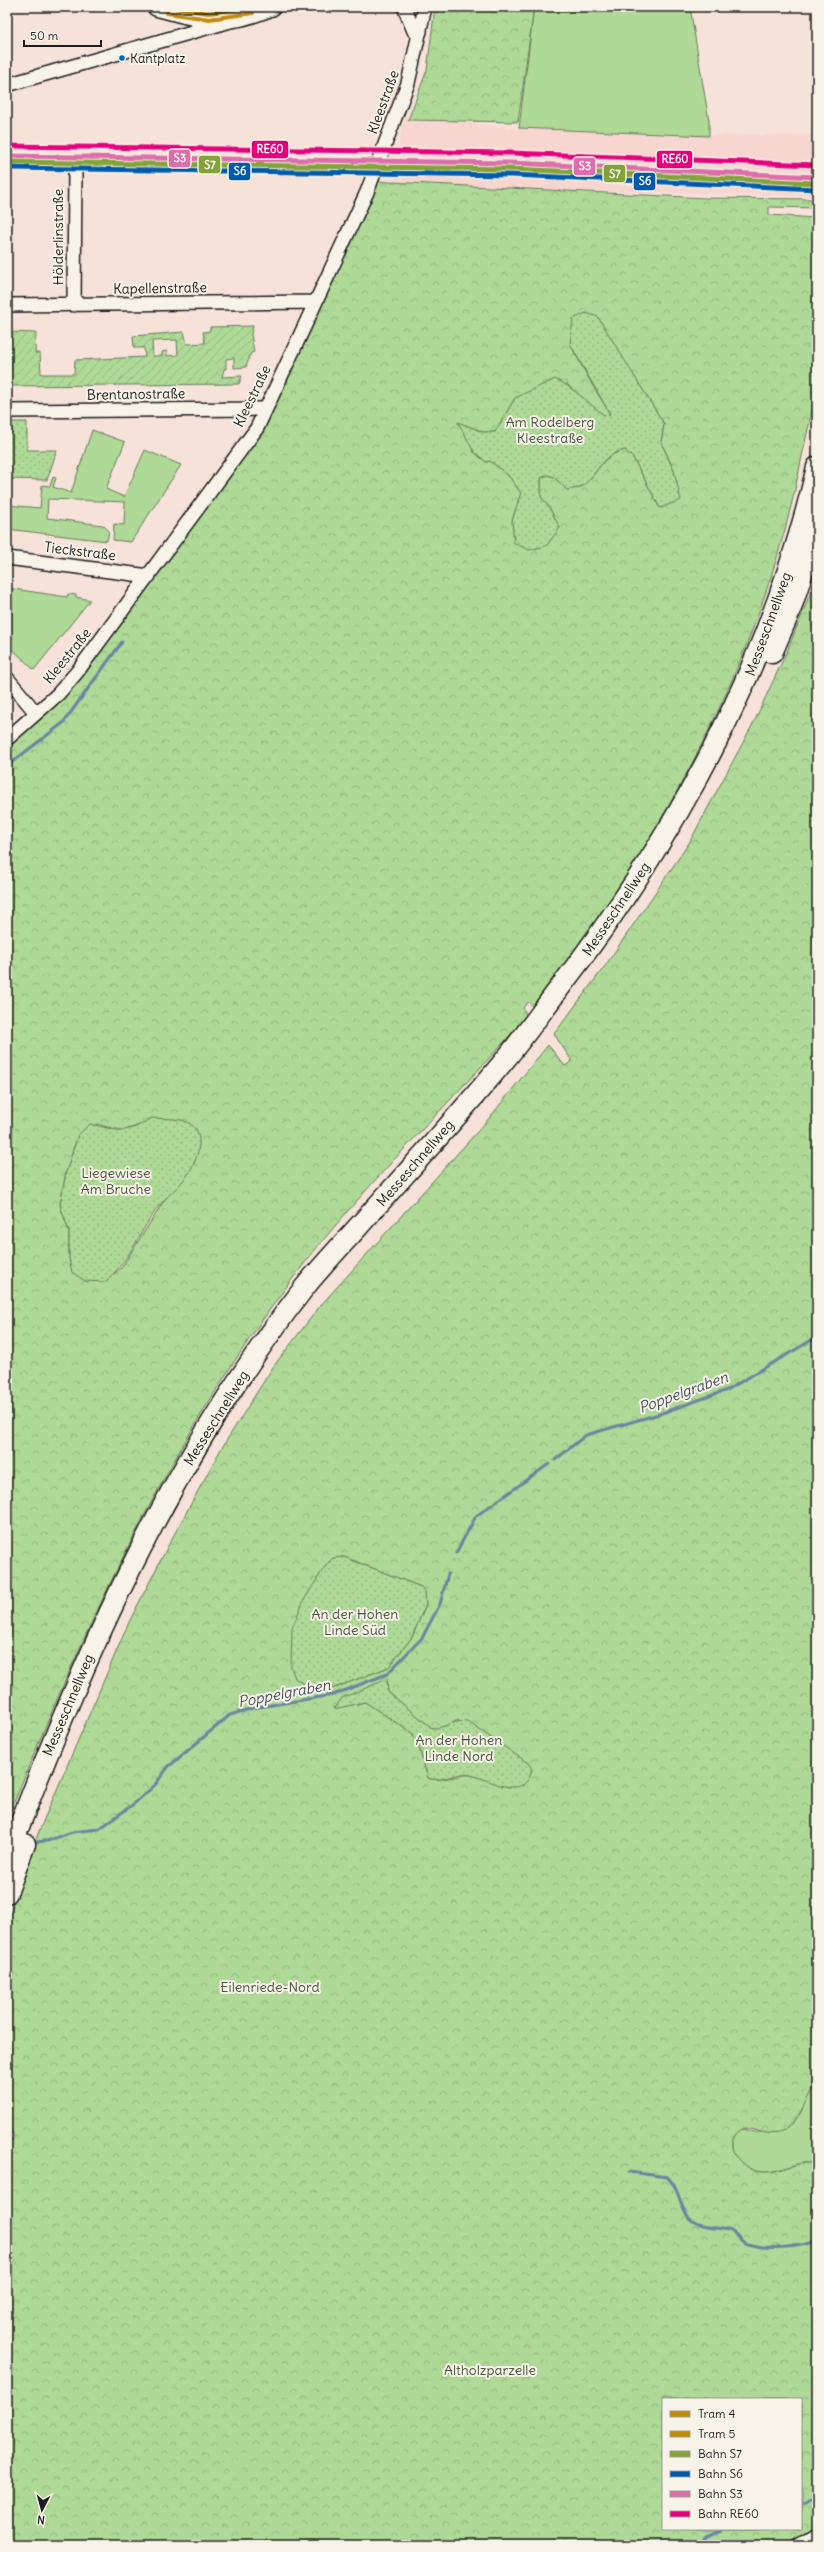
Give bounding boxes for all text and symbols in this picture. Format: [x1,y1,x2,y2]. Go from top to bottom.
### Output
scale bar [24,22,101,48]
text: 50 m [30,28,59,43]
place label: Kantplatz [130,50,186,67]
marker: Kantplatz [117,53,127,63]
street label: Kleestraße [363,68,403,136]
line badge: RE60 [251,140,289,159]
text: RE60 [256,142,284,156]
line badge: S3 [168,149,191,168]
line badge: RE60 [656,150,693,169]
text: S3 [174,151,186,165]
text: RE60 [661,152,689,166]
line badge: S7 [198,155,221,174]
line badge: S3 [573,157,596,176]
text: S7 [204,158,216,172]
text: S3 [579,159,591,173]
line badge: S6 [228,162,251,181]
text: S6 [234,164,246,178]
line badge: S7 [603,164,626,183]
text: S7 [609,167,621,181]
line badge: S6 [633,172,656,191]
text: S6 [639,174,651,188]
street label: Hölderlinstraße [49,189,67,285]
street label: Kapellenstraße [113,278,207,298]
street label: Kleestraße [229,362,275,430]
street label: Brentanostraße [87,384,185,404]
park label: Am Rodelberg Kleestraße [506,413,594,447]
street label: Tieckstraße [43,538,117,564]
street label: Messeschnellweg [741,570,795,678]
street label: Kleestraße [39,624,95,688]
street label: Messeschnellweg [578,859,654,959]
street label: Messeschnellweg [372,1116,458,1210]
park label: Liegewiese Am Bruche [81,1164,151,1198]
street label: Messeschnellweg [179,1367,253,1469]
water label: Poppelgraben [636,1367,731,1417]
park label: An der Hohen Linde Süd [312,1605,398,1639]
street label: Messeschnellweg [38,1651,98,1759]
water label: Poppelgraben [236,1675,332,1711]
park label: An der Hohen Linde Nord [416,1731,502,1765]
park label: Eilenriede-Nord [220,1978,320,1996]
park label: Altholzparzelle [444,2361,536,2379]
legend [662,2398,802,2530]
text: Tram 4 [698,2406,735,2421]
text: Tram 5 [698,2426,735,2441]
text: Bahn S7 [698,2446,742,2461]
text: Bahn S6 [698,2466,743,2481]
text: Bahn S3 [698,2486,743,2501]
north arrow [22,2490,62,2530]
text: Bahn RE60 [698,2506,759,2521]
text: N [36,2513,45,2527]

